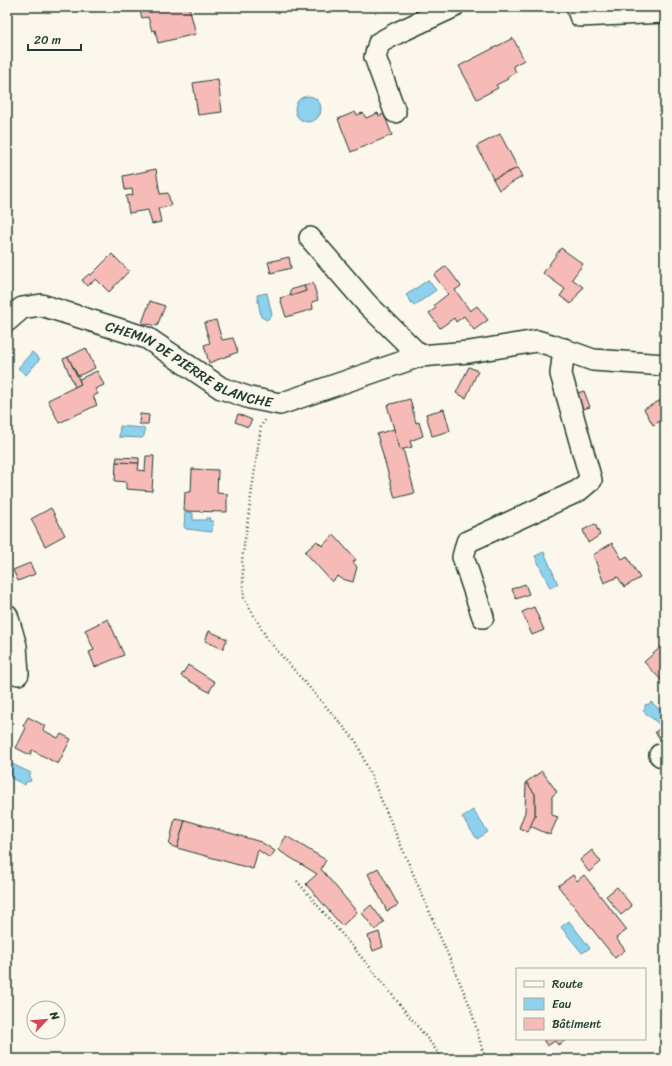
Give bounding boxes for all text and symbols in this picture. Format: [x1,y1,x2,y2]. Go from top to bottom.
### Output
scale bar [28,26,81,52]
text: 20 m [34,29,61,51]
street label: CHEMIN DE PIERRE BLANCHE [102,313,276,415]
legend [516,968,646,1040]
text: Route [552,973,583,995]
text: Eau [552,993,572,1015]
north arrow [26,1000,66,1040]
text: N [44,1007,65,1024]
text: Bâtiment [552,1013,601,1035]

